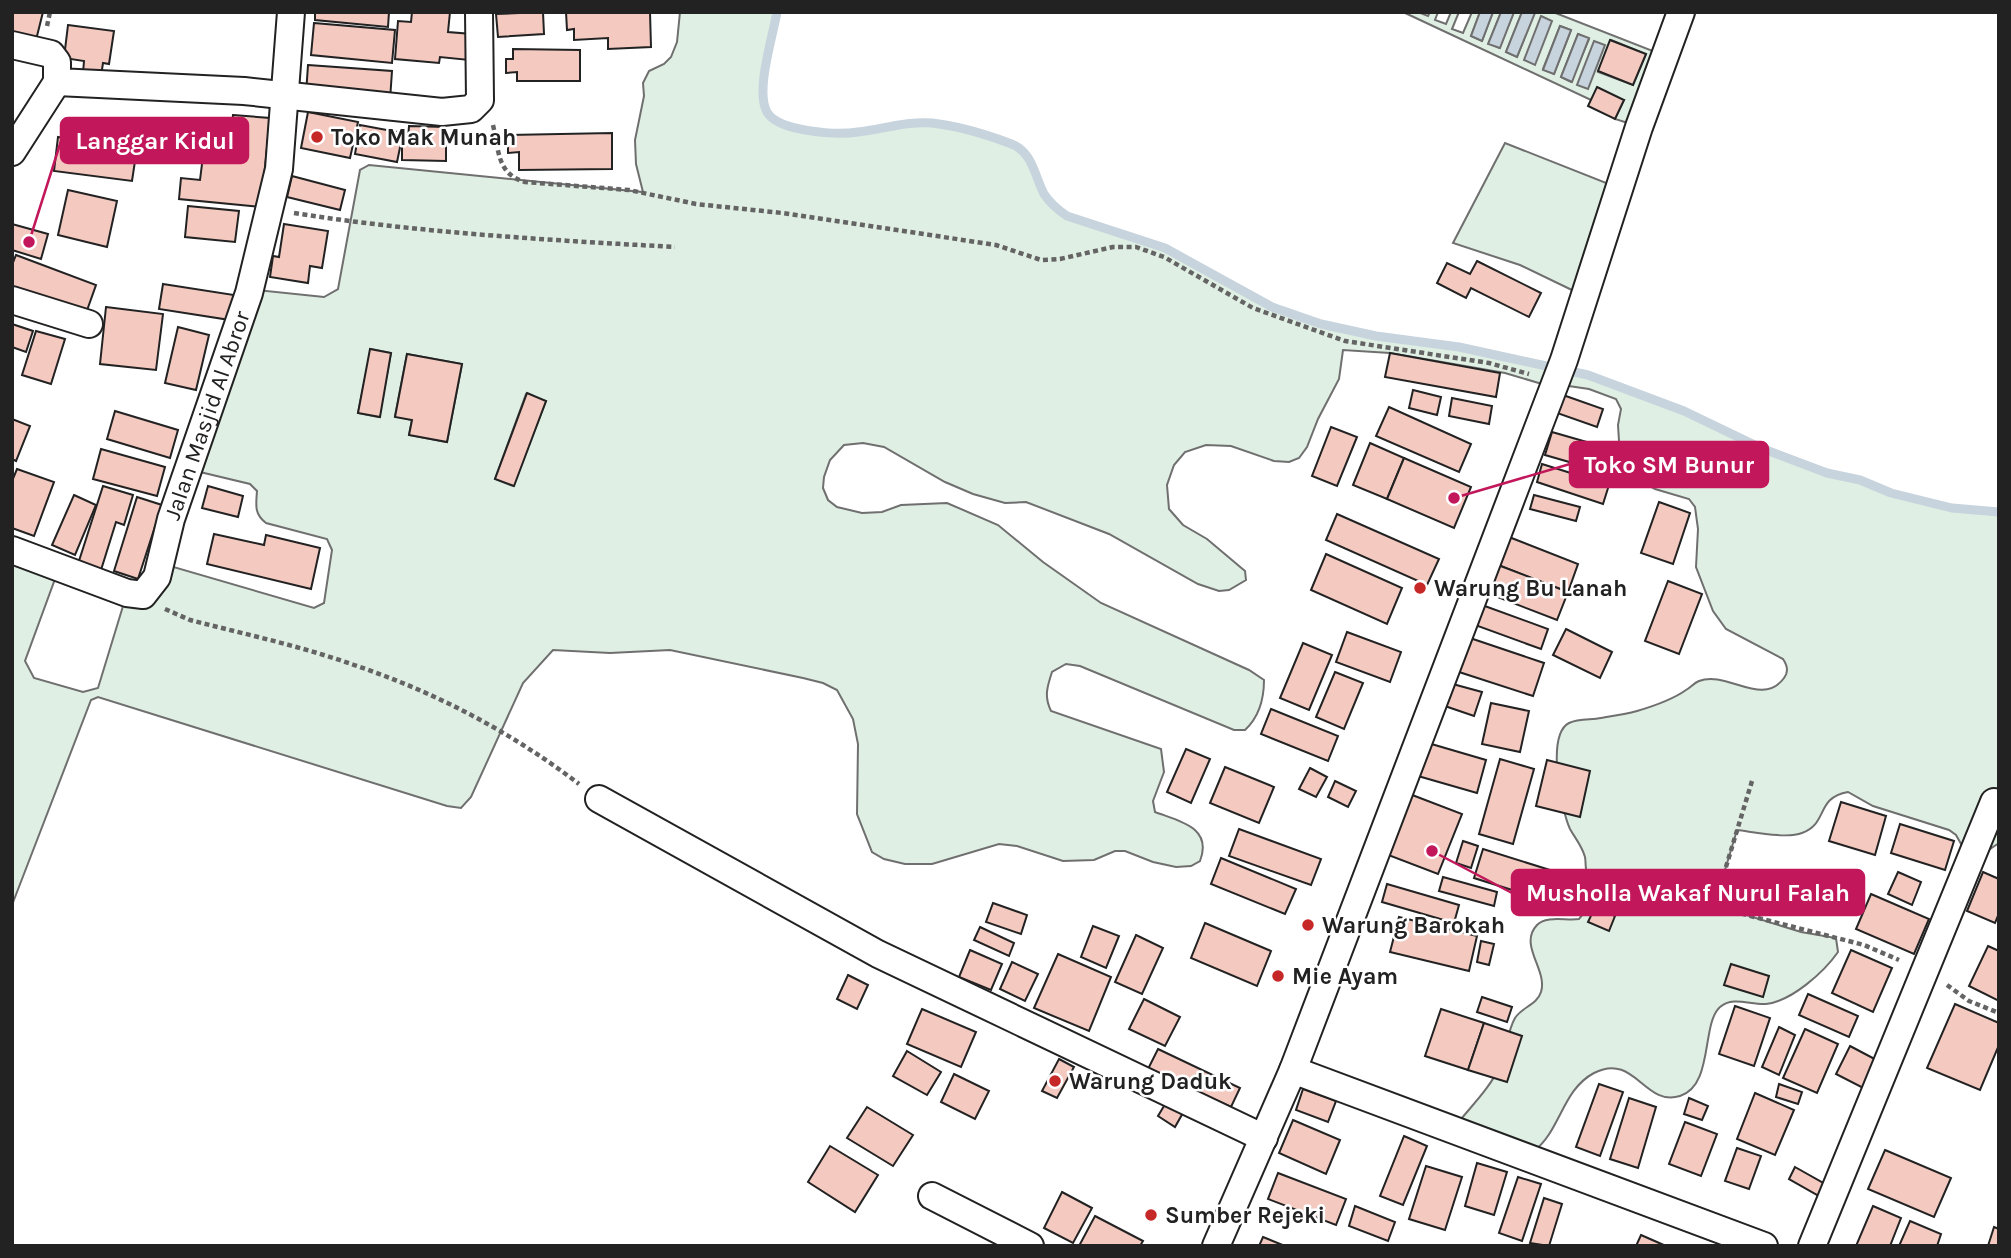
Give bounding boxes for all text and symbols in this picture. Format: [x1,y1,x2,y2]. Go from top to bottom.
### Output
callout: Langgar Kidul [61,118,248,163]
place label: Toko Mak Munah [331,124,516,151]
text: Langgar Kidul [76,127,234,155]
marker: Toko Mak Munah [309,129,325,145]
street label: Jalan Masjid Al Abror [158,307,255,523]
callout: Toko SM Bunur [1570,442,1768,487]
text: Toko SM Bunur [1584,451,1755,479]
place label: Warung Bu Lanah [1434,575,1627,602]
marker: Warung Bu Lanah [1412,580,1428,596]
callout: Musholla Wakaf Nurul Falah [1512,870,1864,915]
text: Musholla Wakaf Nurul Falah [1526,879,1850,907]
place label: Warung Barokah [1322,912,1505,939]
marker: Warung Barokah [1300,917,1316,933]
place label: Mie Ayam [1292,963,1398,990]
marker: Mie Ayam [1270,968,1286,984]
place label: Warung Daduk [1069,1068,1232,1095]
marker: Warung Daduk [1047,1073,1063,1089]
place label: Sumber Rejeki [1165,1202,1325,1229]
marker: Sumber Rejeki [1143,1207,1159,1223]

